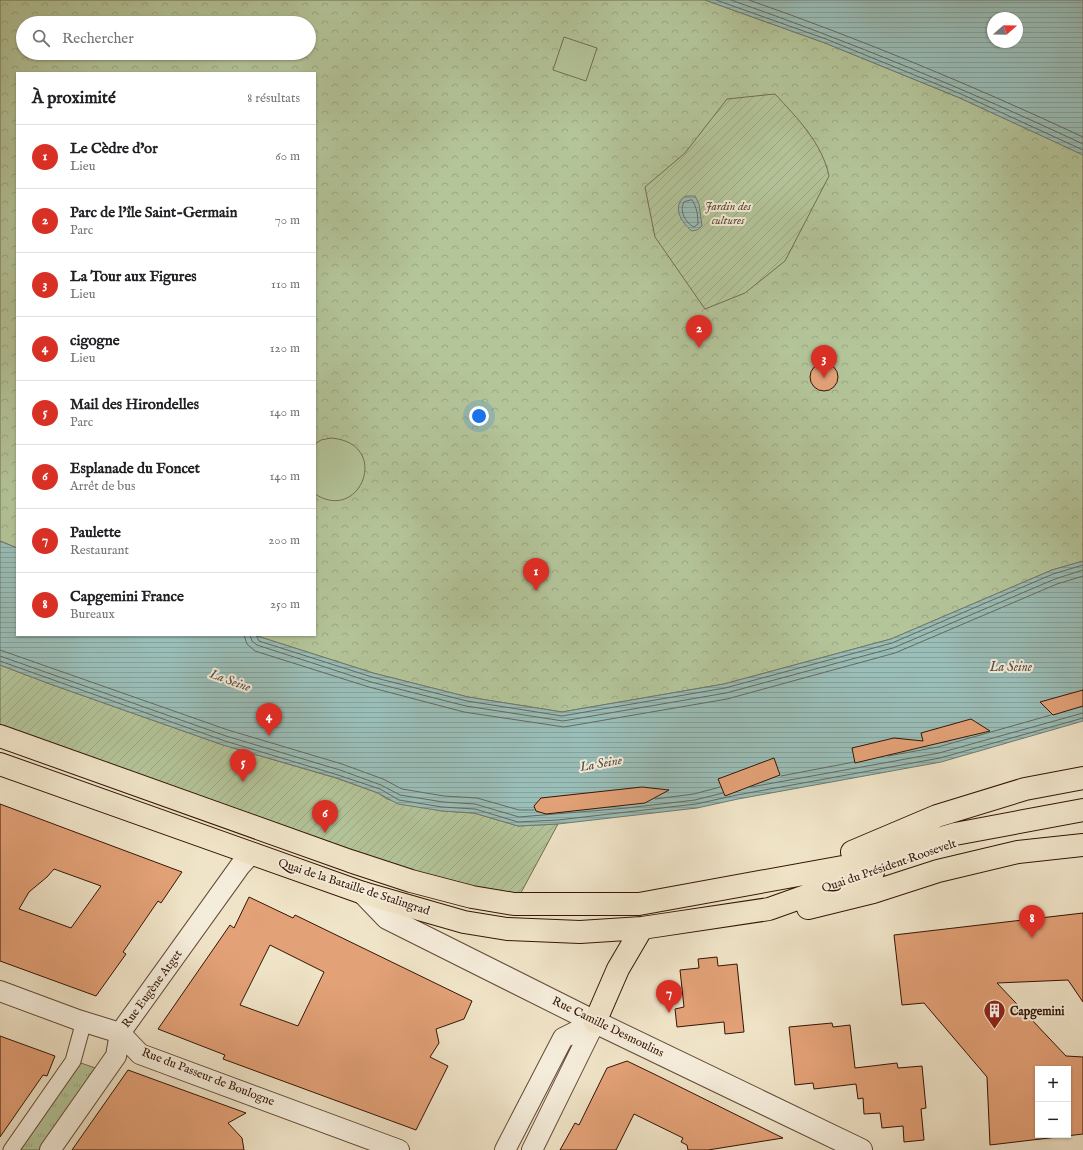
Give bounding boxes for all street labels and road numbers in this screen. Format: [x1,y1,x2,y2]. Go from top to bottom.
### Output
street label: Quai du Président Roosevelt [820,836,958,896]
street label: Quai de la Bataille de Stalingrad [276,855,432,919]
street label: Rue Eugène Atget [119,947,185,1031]
street label: Rue Camille Desmoulins [550,993,666,1061]
street label: Rue du Passeur de Boulogne [139,1045,277,1109]

